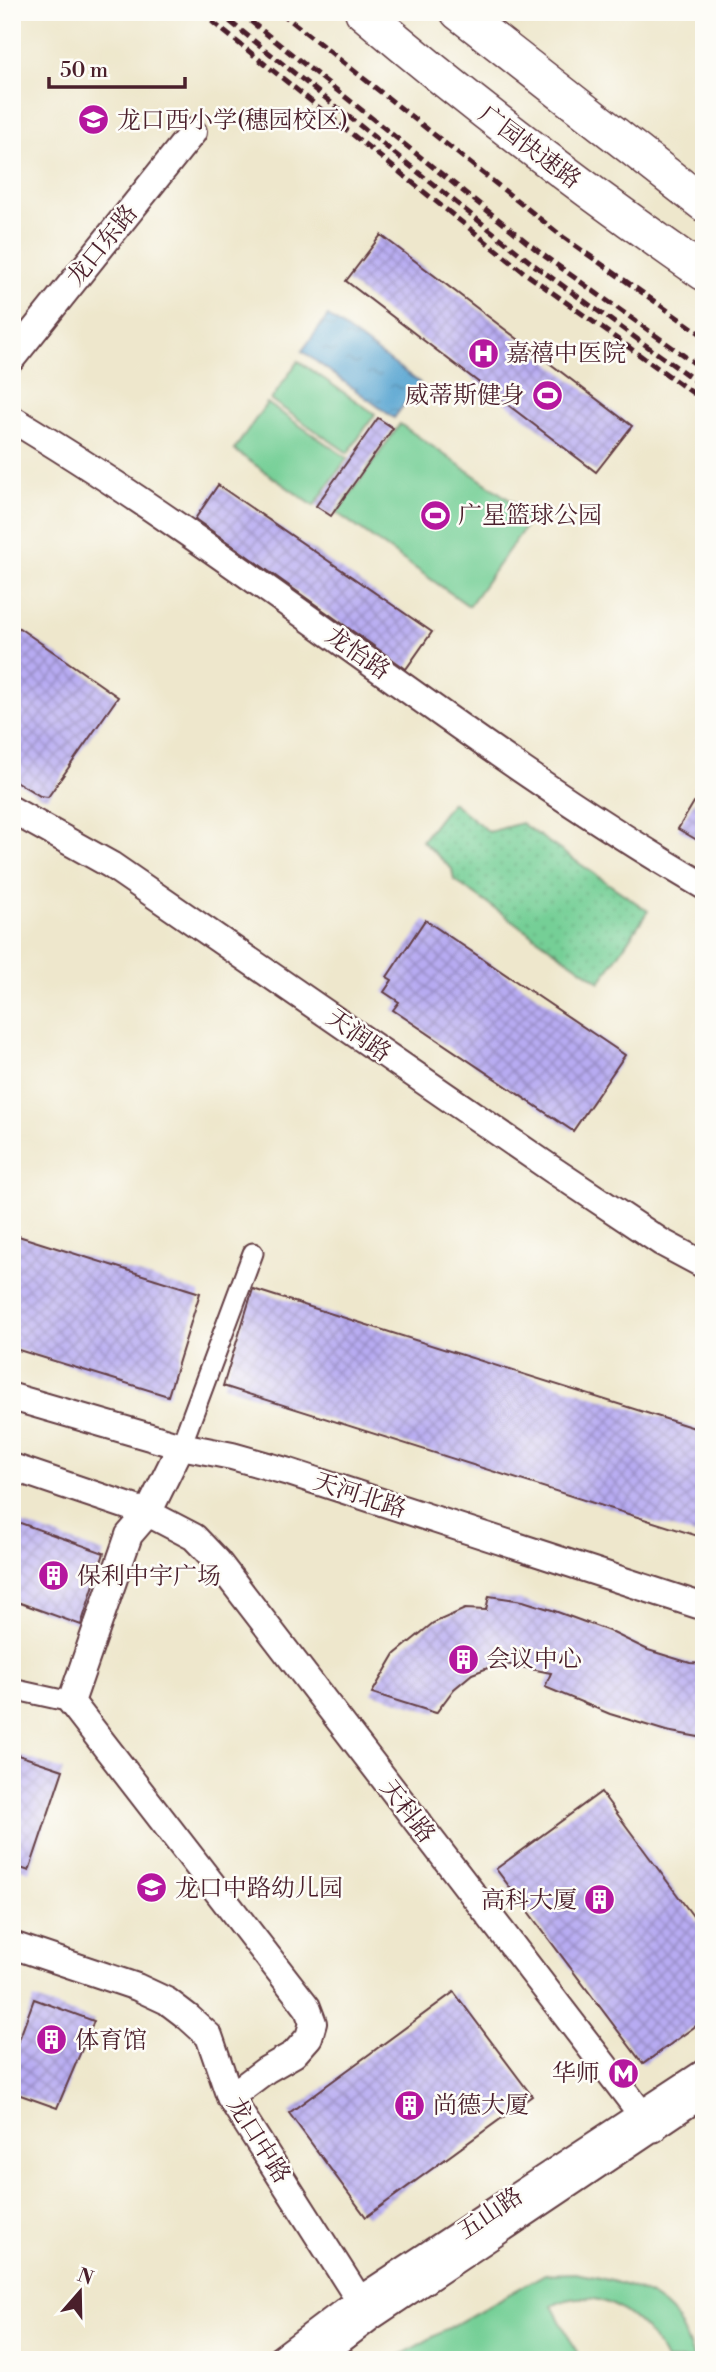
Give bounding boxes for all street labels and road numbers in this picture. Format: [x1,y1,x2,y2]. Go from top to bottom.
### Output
street label: 广园快速路 [472,100,586,196]
street label: 龙口东路 [61,199,145,292]
street label: 龙怡路 [319,621,396,687]
street label: 天润路 [320,1003,397,1069]
street label: 天河北路 [309,1467,410,1525]
street label: 天科路 [373,1774,441,1849]
street label: 龙口中路 [220,2092,296,2189]
street label: 五山路 [452,2181,529,2246]

